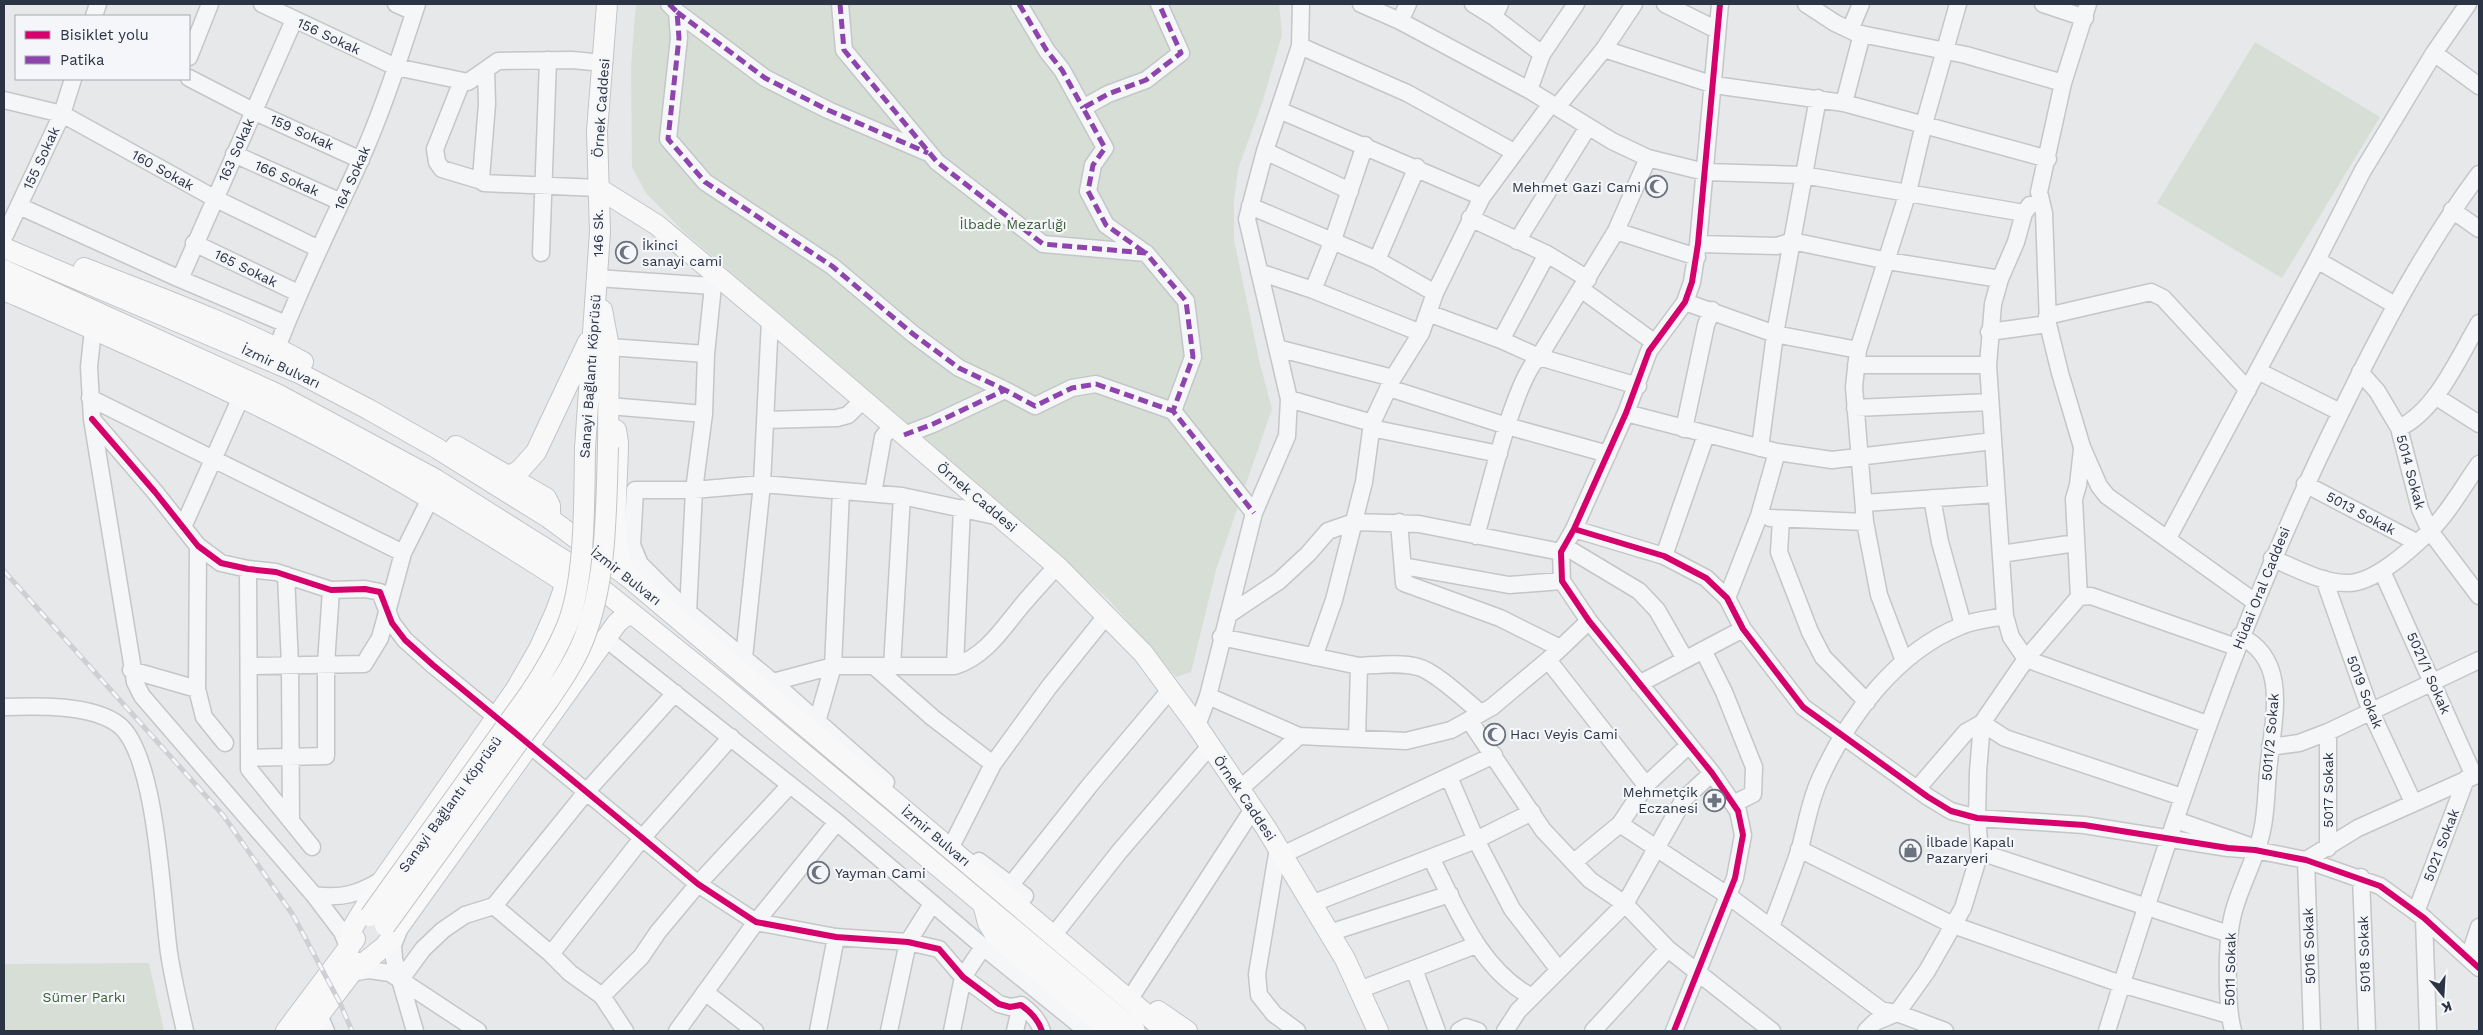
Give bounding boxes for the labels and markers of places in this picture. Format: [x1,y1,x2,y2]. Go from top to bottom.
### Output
mosque icon: Mehmet Gazi Cami [1645,175,1669,199]
place label: Mehmet Gazi Cami [1512,179,1641,195]
place label: İkinci sanayi cami [642,237,722,269]
mosque icon: İkinci sanayi cami [614,241,638,265]
mosque icon: Hacı Veyis Cami [1482,722,1506,746]
place label: Hacı Veyis Cami [1510,726,1618,742]
place label: Mehmetçik Eczanesi [1623,784,1698,816]
pharmacy icon: Mehmetçik Eczanesi [1702,788,1726,812]
place label: İlbade Kapalı Pazaryeri [1926,834,2014,866]
shop icon: İlbade Kapalı Pazaryeri [1898,838,1922,862]
mosque icon: Yayman Cami [807,861,831,885]
place label: Yayman Cami [835,865,926,881]

